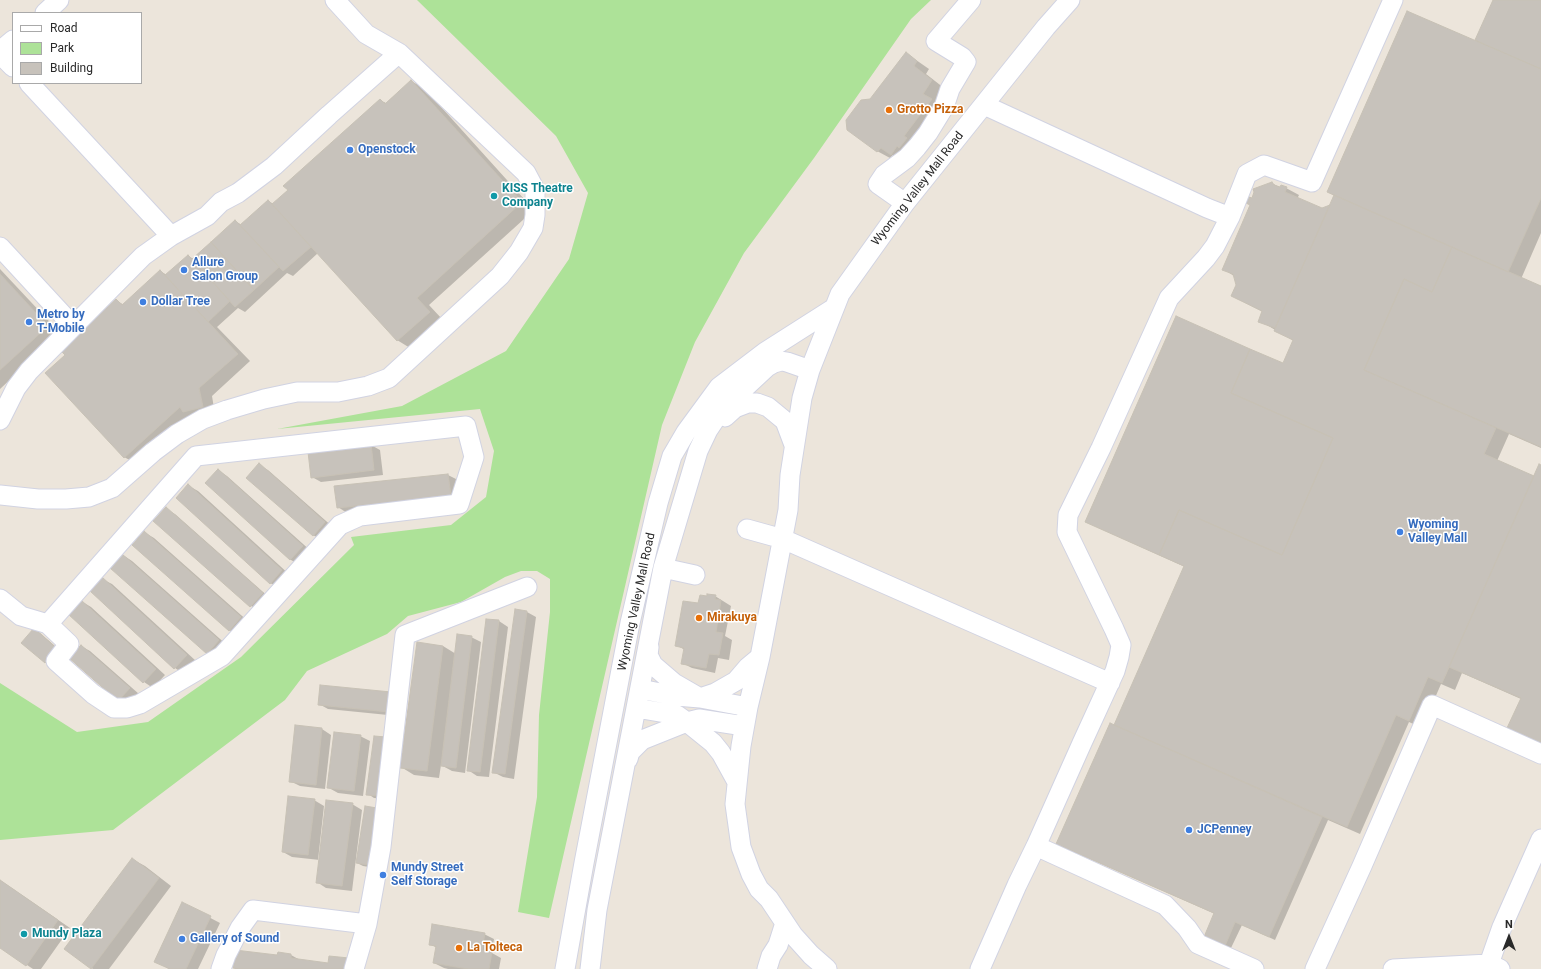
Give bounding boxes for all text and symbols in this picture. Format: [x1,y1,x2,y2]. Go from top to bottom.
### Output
legend [12,12,142,84]
text: Road [50,21,78,35]
text: Park [50,41,74,55]
text: Building [50,61,93,75]
place label: Grotto Pizza [897,103,963,117]
marker: Grotto Pizza [884,105,894,115]
street label: Wyoming Valley Mall Road [869,129,967,249]
place label: Openstock [358,143,416,157]
marker: Openstock [345,145,355,155]
place label: KISS Theatre Company [502,182,573,210]
marker: KISS Theatre Company [489,191,499,201]
place label: Allure Salon Group [192,256,258,284]
marker: Allure Salon Group [179,265,189,275]
place label: Dollar Tree [151,295,210,309]
marker: Dollar Tree [138,297,148,307]
place label: Metro by T-Mobile [37,308,85,336]
marker: Metro by T-Mobile [24,317,34,327]
place label: Wyoming Valley Mall [1408,518,1467,546]
marker: Wyoming Valley Mall [1395,527,1405,537]
street label: Wyoming Valley Mall Road [615,532,659,672]
place label: Mirakuya [707,611,757,625]
marker: Mirakuya [694,613,704,623]
place label: JCPenney [1197,823,1252,837]
marker: JCPenney [1184,825,1194,835]
place label: Mundy Street Self Storage [391,861,463,889]
marker: Mundy Street Self Storage [378,870,388,880]
north arrow [1489,917,1529,957]
text: N [1505,918,1513,931]
place label: Mundy Plaza [32,927,102,941]
marker: Mundy Plaza [19,929,29,939]
place label: Gallery of Sound [190,932,279,946]
marker: Gallery of Sound [177,934,187,944]
place label: La Tolteca [467,941,522,955]
marker: La Tolteca [454,943,464,953]

